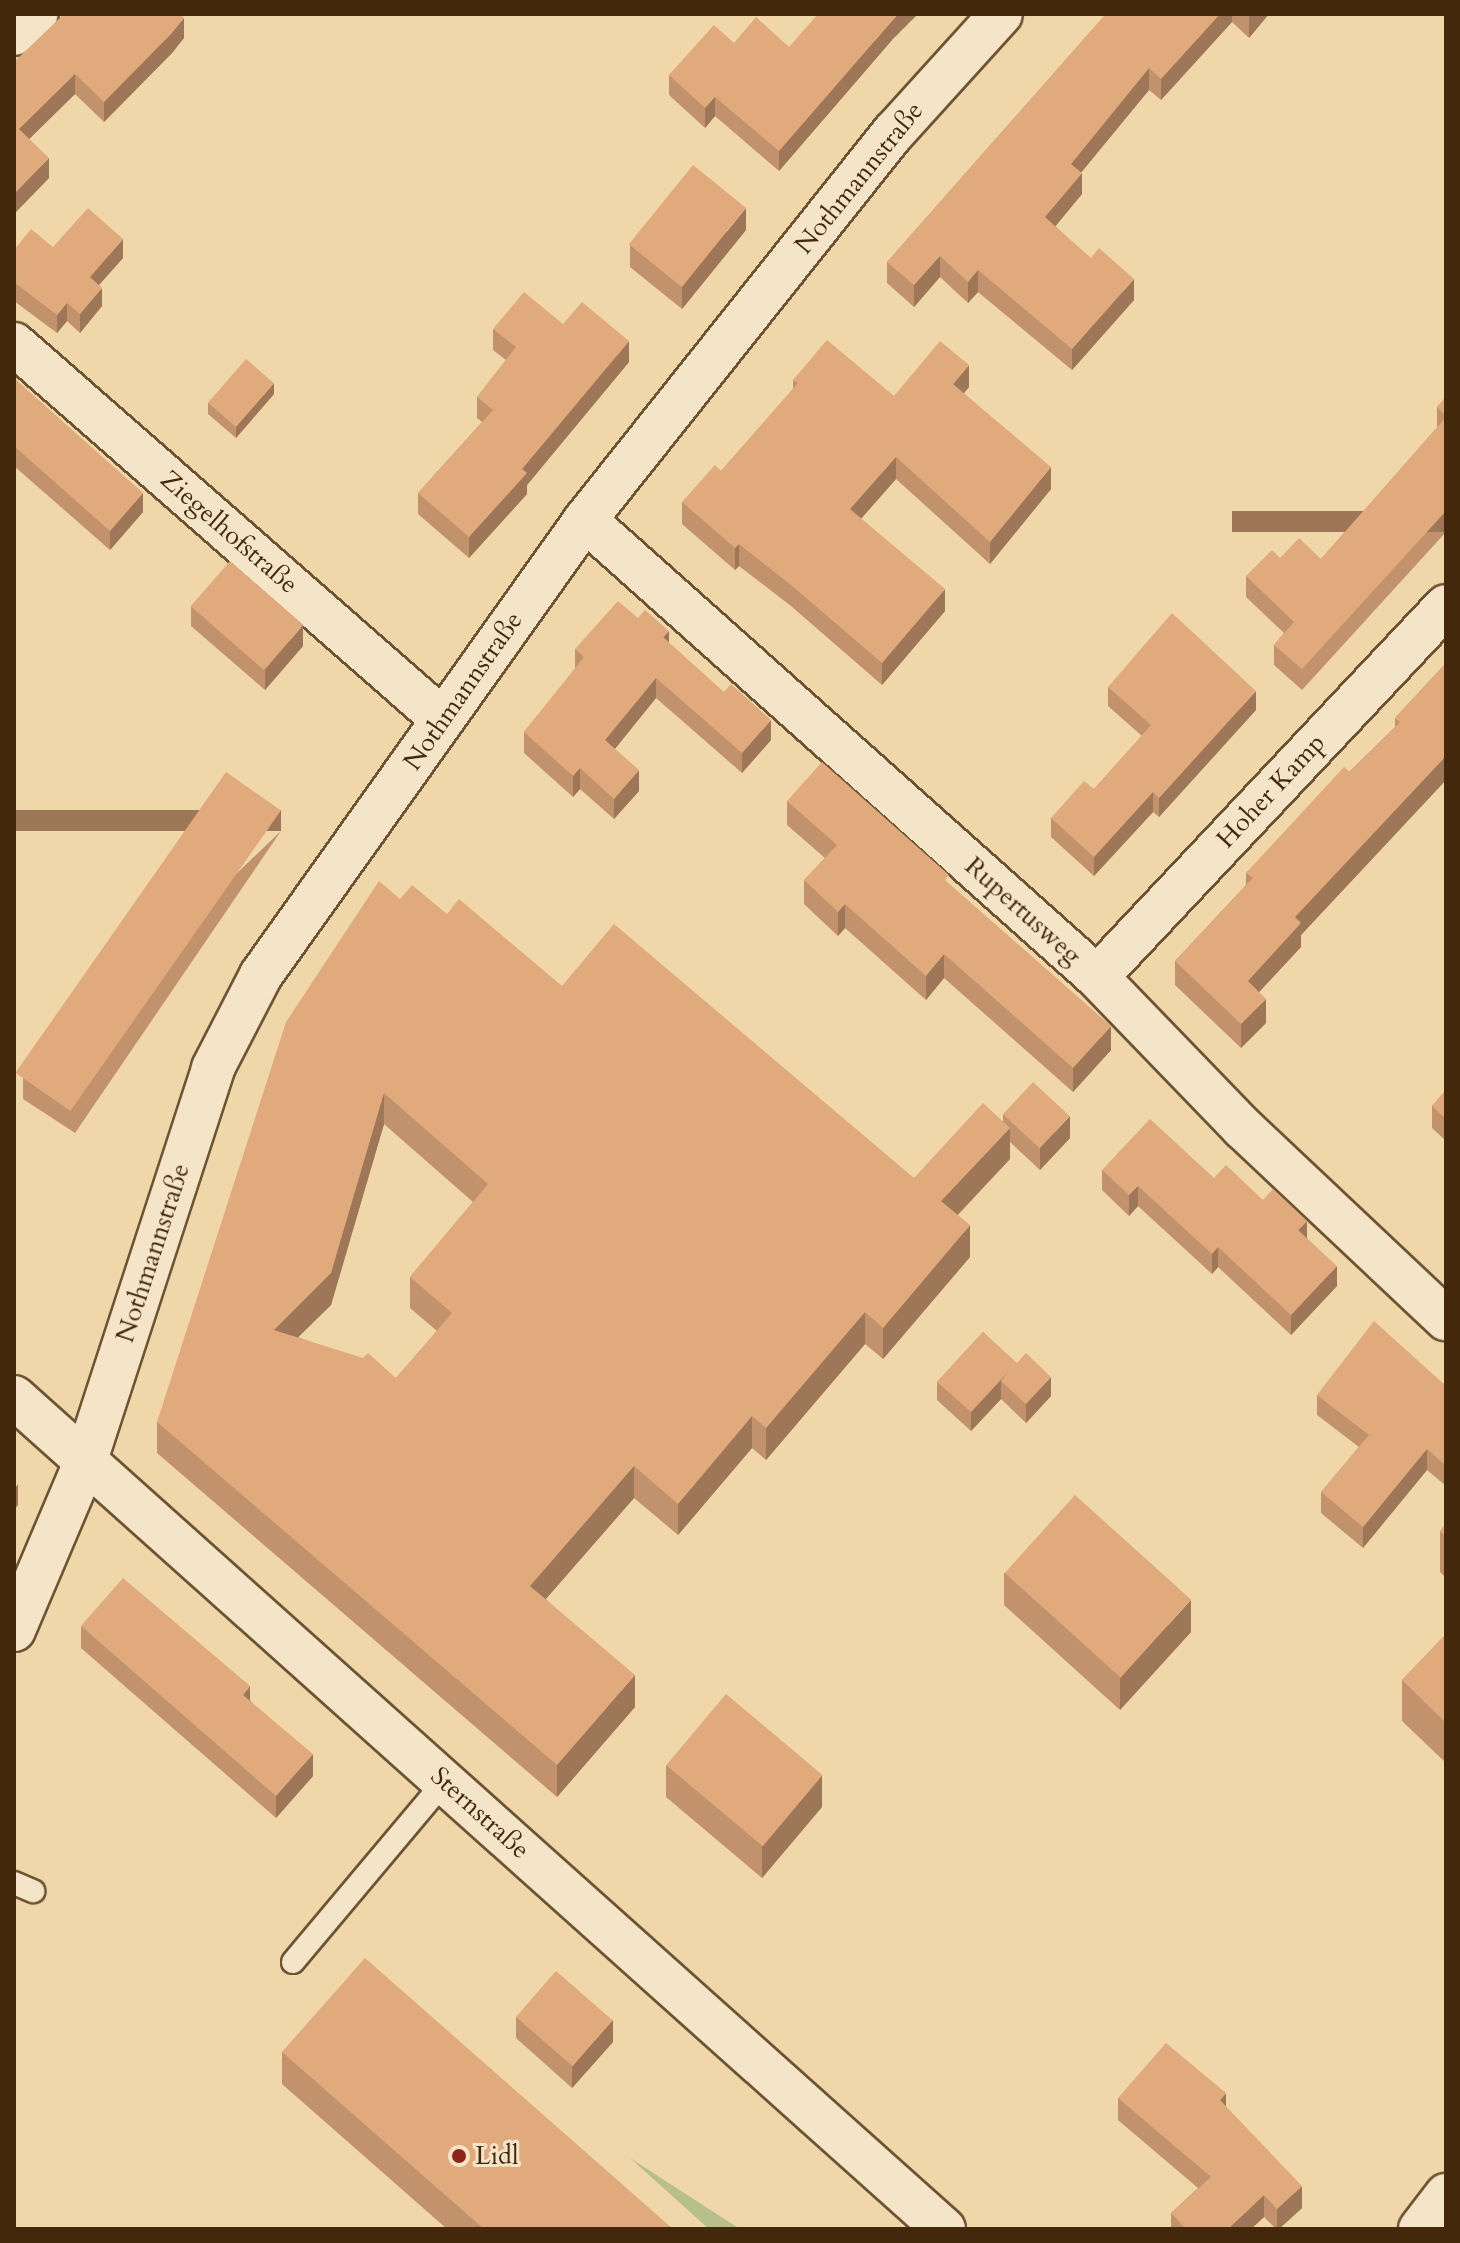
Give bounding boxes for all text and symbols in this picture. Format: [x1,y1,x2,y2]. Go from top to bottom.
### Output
street label: Nothmannstraße [788,96,930,260]
street label: Ziegelhofstraße [154,464,304,600]
street label: Nothmannstraße [397,606,529,776]
street label: Hoher Kamp [1210,727,1332,855]
street label: Rupertusweg [958,851,1088,971]
street label: Nothmannstraße [109,1160,197,1346]
street label: Sternstraße [424,1761,536,1865]
place label: Lidl [475,2140,518,2172]
marker: Lidl [450,2147,468,2165]

